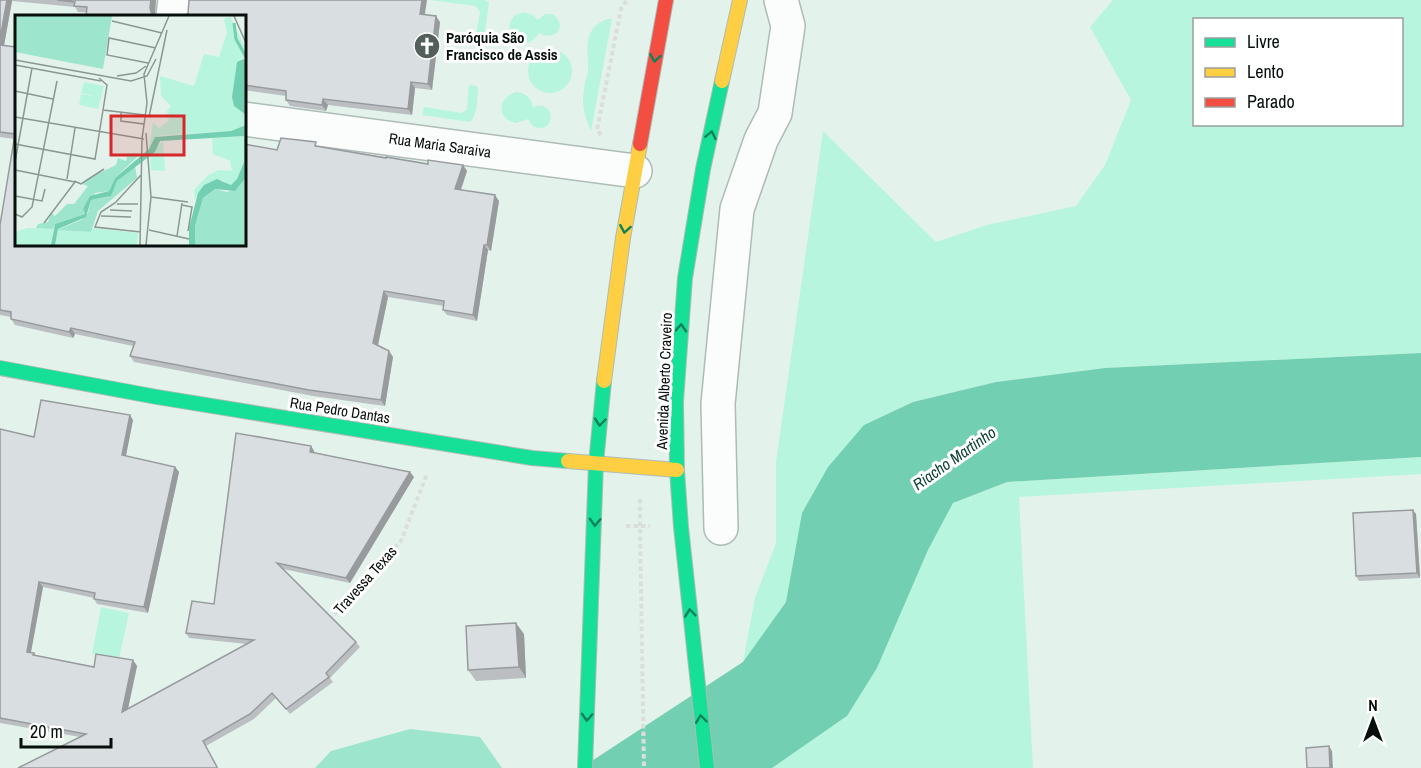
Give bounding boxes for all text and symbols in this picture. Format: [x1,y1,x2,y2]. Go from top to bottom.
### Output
inset map [15,15,246,246]
legend [1193,18,1403,126]
place label: Paróquia São Francisco de Assis [446,27,558,65]
text: Livre [1247,29,1280,54]
church icon: Paróquia São Francisco de Assis [412,31,442,61]
one-way arrow [650,53,662,62]
text: Lento [1247,59,1284,84]
text: Parado [1247,89,1295,114]
street label: Rua Maria Saraiva [387,127,493,163]
one-way arrow [704,130,717,140]
one-way arrow [619,223,632,233]
street label: Avenida Alberto Craveiro [651,312,677,451]
one-way arrow [675,323,688,332]
street label: Rua Pedro Dantas [288,392,392,428]
one-way arrow [593,417,606,426]
water label: Riacho Martinho [908,421,1000,495]
one-way arrow [588,517,601,526]
street label: Travessa Texas [329,541,401,619]
one-way arrow [684,608,697,617]
north arrow [1343,690,1403,750]
text: N [1368,694,1378,716]
scale bar [21,711,111,749]
one-way arrow [580,712,593,721]
one-way arrow [695,715,708,724]
text: 20 m [30,719,63,744]

